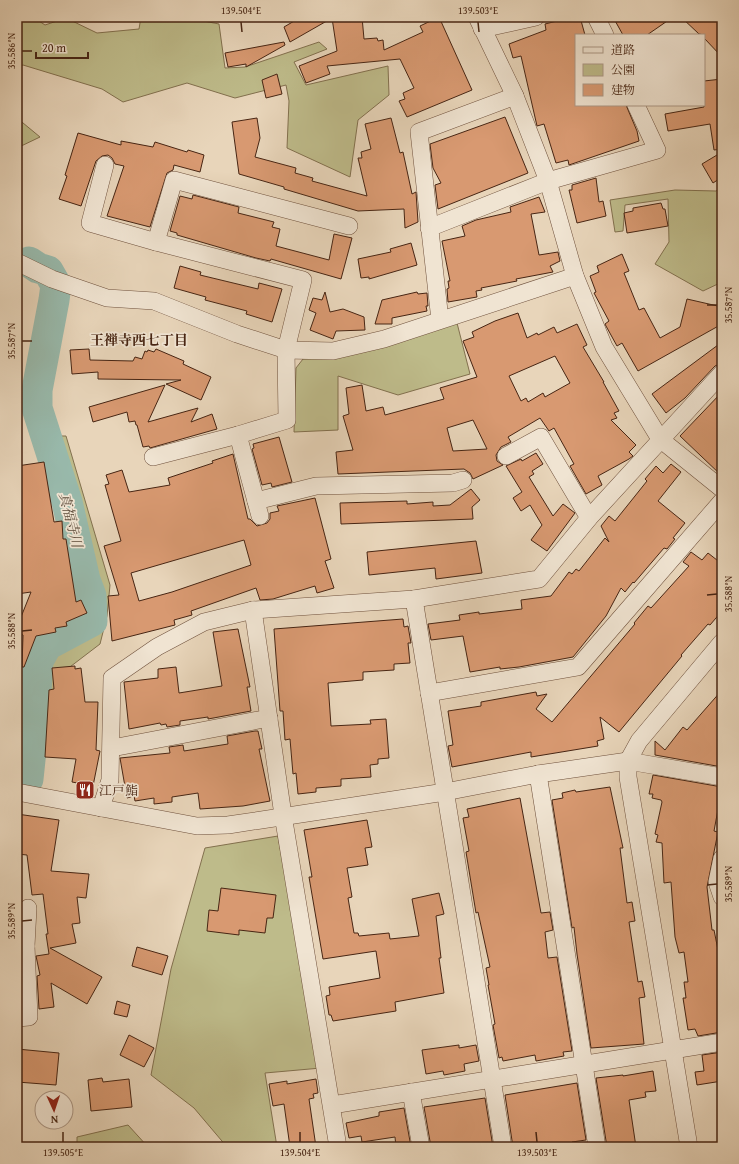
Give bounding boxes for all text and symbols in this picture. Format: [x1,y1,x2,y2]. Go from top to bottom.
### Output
text: 139.504°E [221,3,261,18]
text: 139.503°E [458,3,498,18]
text: 35.586°N [4,32,19,69]
scale bar [36,34,88,60]
legend [575,34,705,106]
text: 20 m [42,39,66,56]
text: 道路 [611,41,635,58]
text: 公園 [611,61,635,78]
text: 建物 [611,81,635,98]
text: 35.587°N [721,286,736,323]
text: 35.587°N [4,322,19,359]
district label: 王禅寺西七丁目 [90,330,188,350]
water label: 真福寺川 [55,490,88,552]
text: 35.588°N [721,575,736,612]
text: 35.588°N [4,612,19,649]
restaurant icon: 江戸鮨 [74,779,96,801]
place label: 江戸鮨 [99,781,138,800]
text: 35.589°N [721,865,736,902]
text: 35.589°N [4,902,19,939]
north arrow [34,1090,74,1130]
text: N [50,1112,59,1128]
text: 139.505°E [43,1145,83,1160]
text: 139.504°E [280,1145,320,1160]
text: 139.503°E [517,1145,557,1160]

